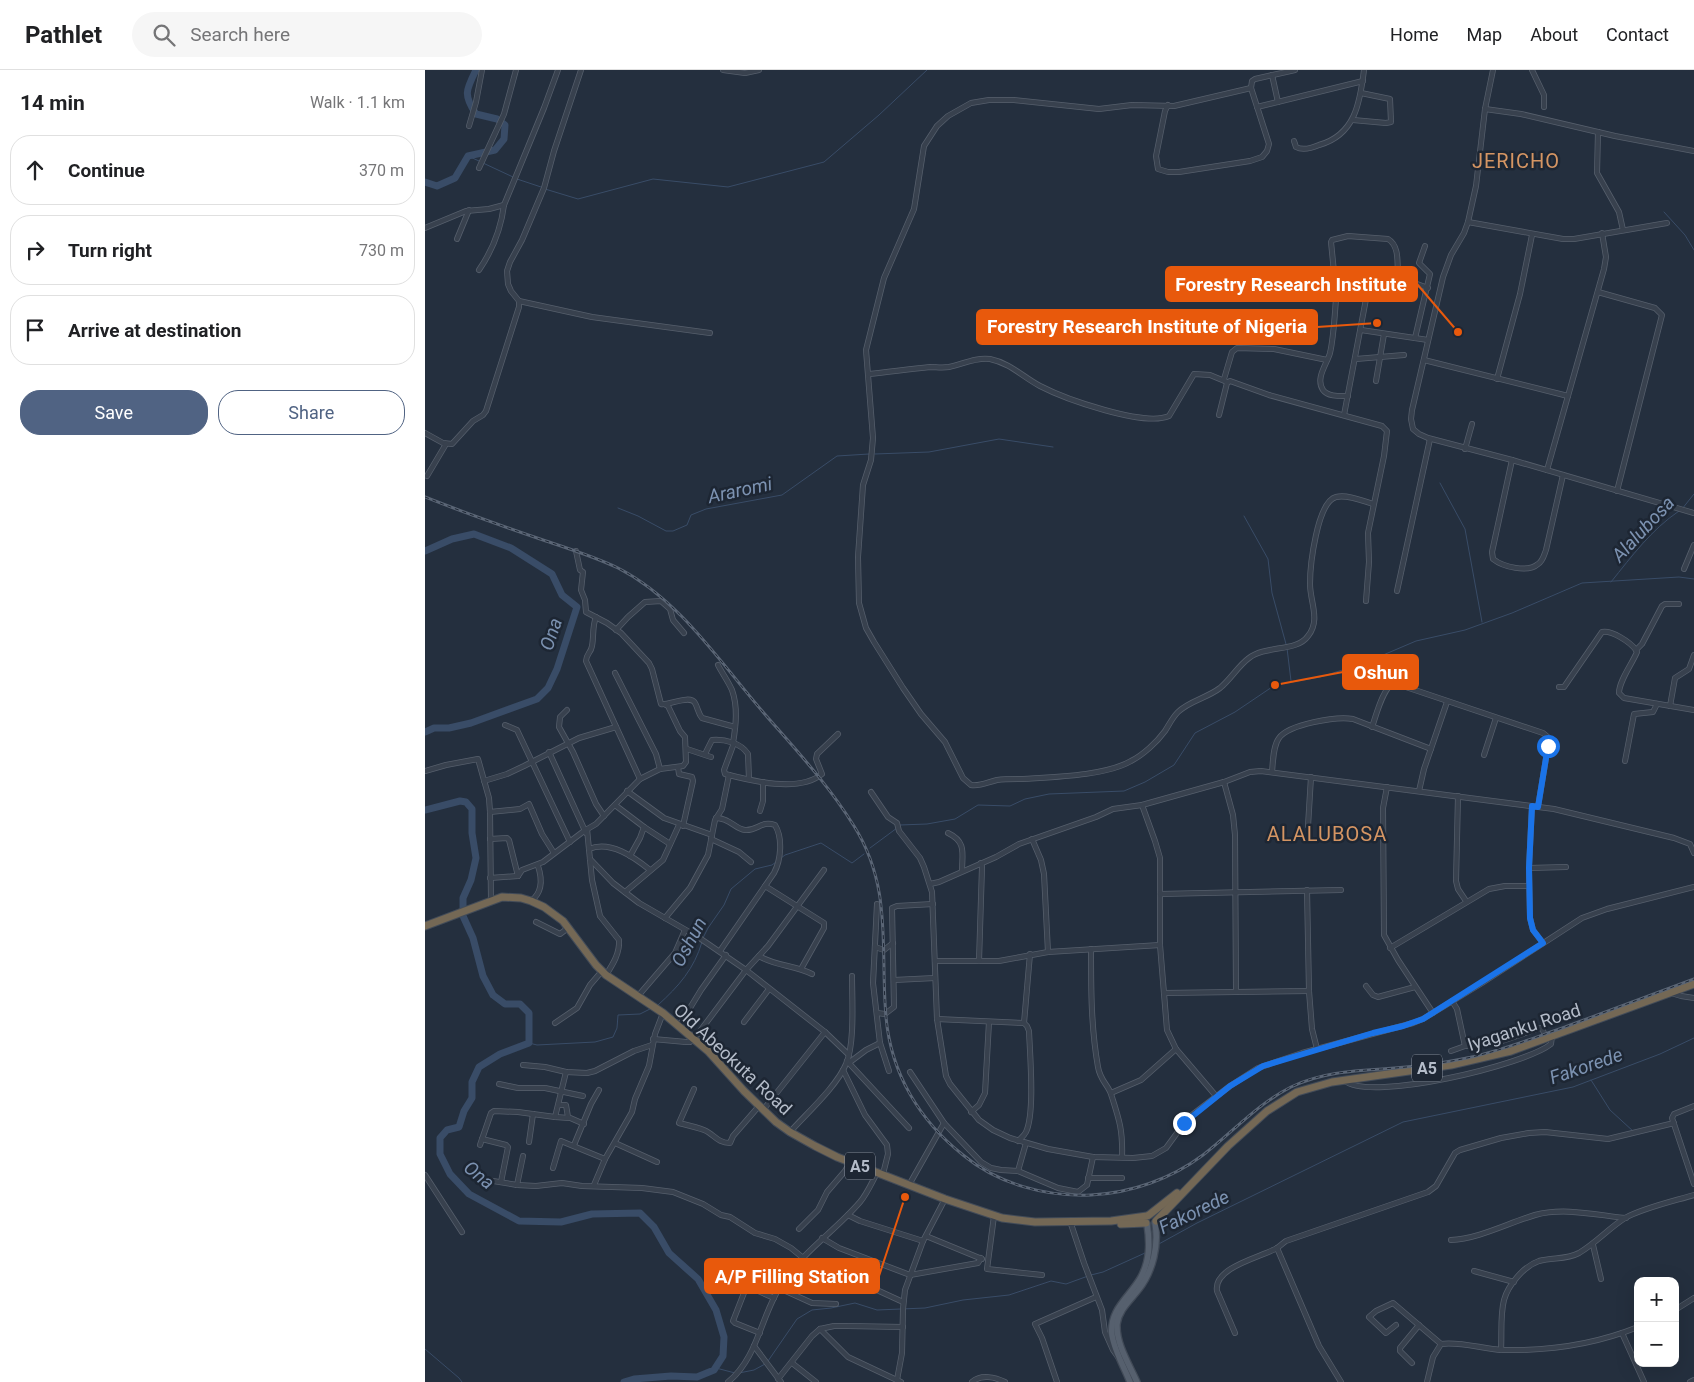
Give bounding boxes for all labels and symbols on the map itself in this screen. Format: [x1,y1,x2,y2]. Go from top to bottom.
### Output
district label: JERICHO [1472,149,1560,173]
callout: Forestry Research Institute [1166,267,1417,301]
text: Forestry Research Institute [1175,273,1407,296]
callout: Forestry Research Institute of Nigeria [977,310,1317,344]
text: Forestry Research Institute of Nigeria [987,315,1307,338]
water label: Araromi [705,472,775,508]
water label: Alalubosa [1606,491,1679,567]
water label: Ona [535,615,567,653]
callout: Oshun [1343,655,1418,689]
text: Oshun [1354,661,1408,684]
route start [1537,735,1560,758]
district label: ALALUBOSA [1267,822,1387,846]
water label: Oshun [666,913,712,971]
street label: Old Abeokuta Road [670,999,796,1119]
street label: Iyaganku Road [1465,999,1583,1055]
water label: Fakorede [1546,1043,1626,1089]
road number: A5 [1412,1054,1442,1081]
route end [1173,1112,1196,1135]
road number: A5 [845,1152,875,1180]
water label: Ona [459,1156,499,1194]
water label: Fakorede [1155,1185,1233,1239]
callout: A/P Filling Station [705,1259,879,1293]
text: A/P Filling Station [715,1265,869,1288]

